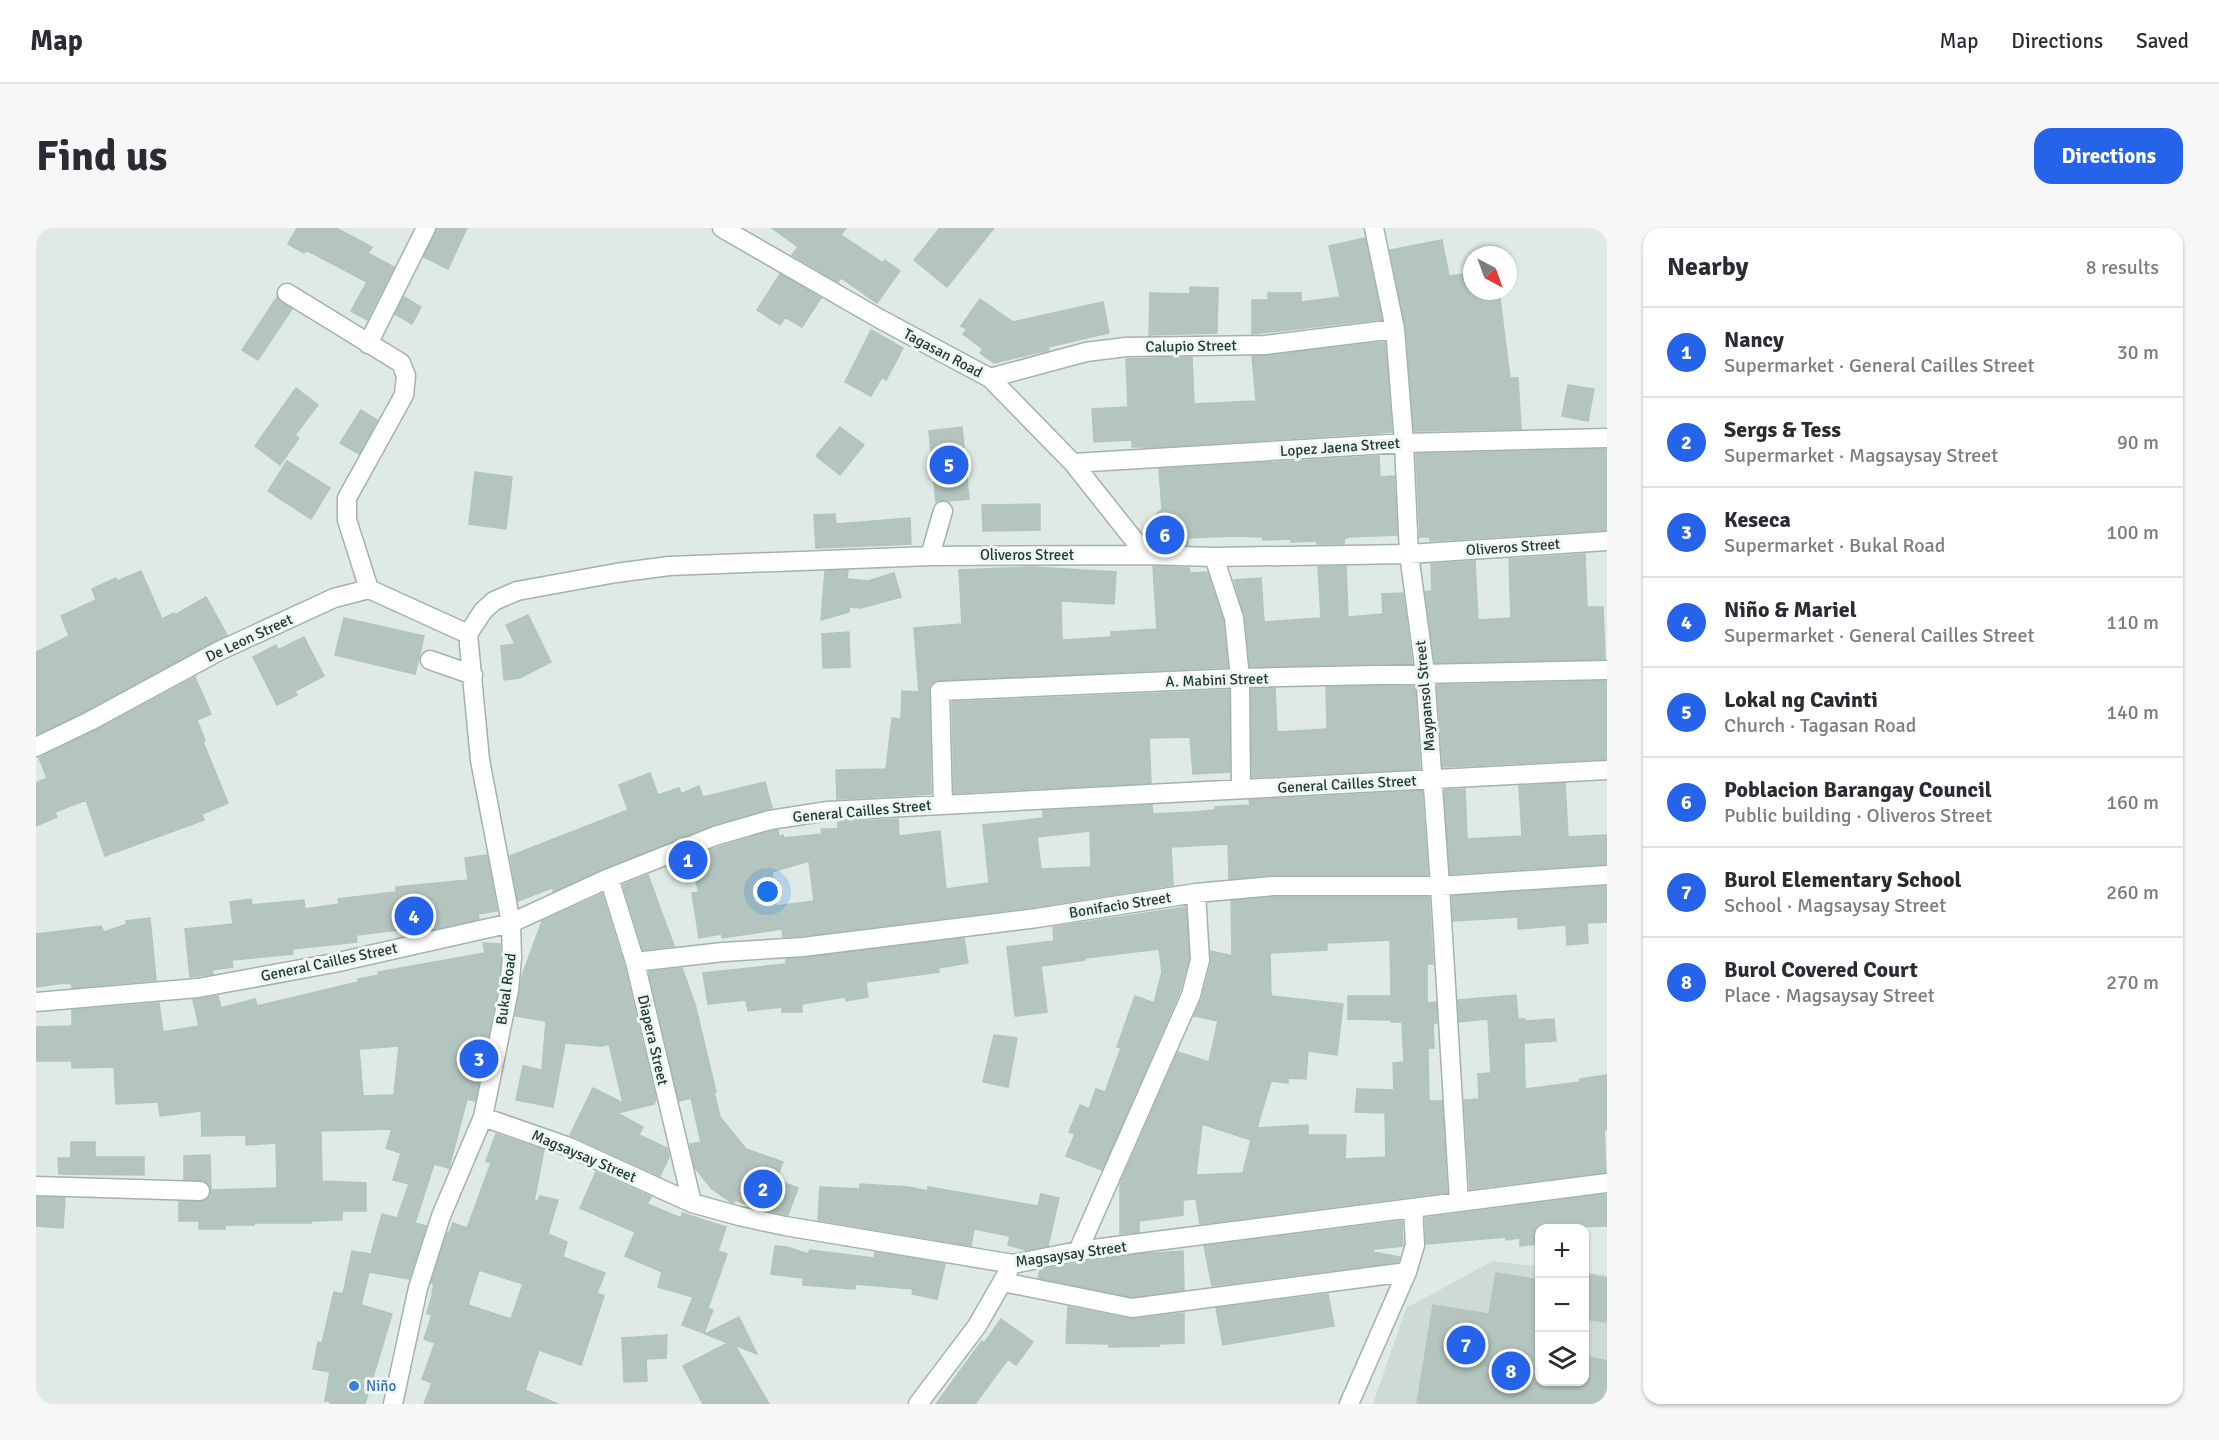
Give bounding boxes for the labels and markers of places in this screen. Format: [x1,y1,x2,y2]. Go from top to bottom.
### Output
pin: 5 [930,442,968,488]
pin: 6 [1146,512,1184,558]
pin: 1 [668,838,708,882]
pin: 4 [394,894,434,938]
pin: 3 [460,1036,498,1082]
pin: 2 [744,1166,782,1212]
pin: 7 [1446,1322,1486,1368]
pin: 8 [1492,1348,1530,1394]
place label: Niño [366,1377,396,1395]
marker: Niño [347,1379,361,1393]

